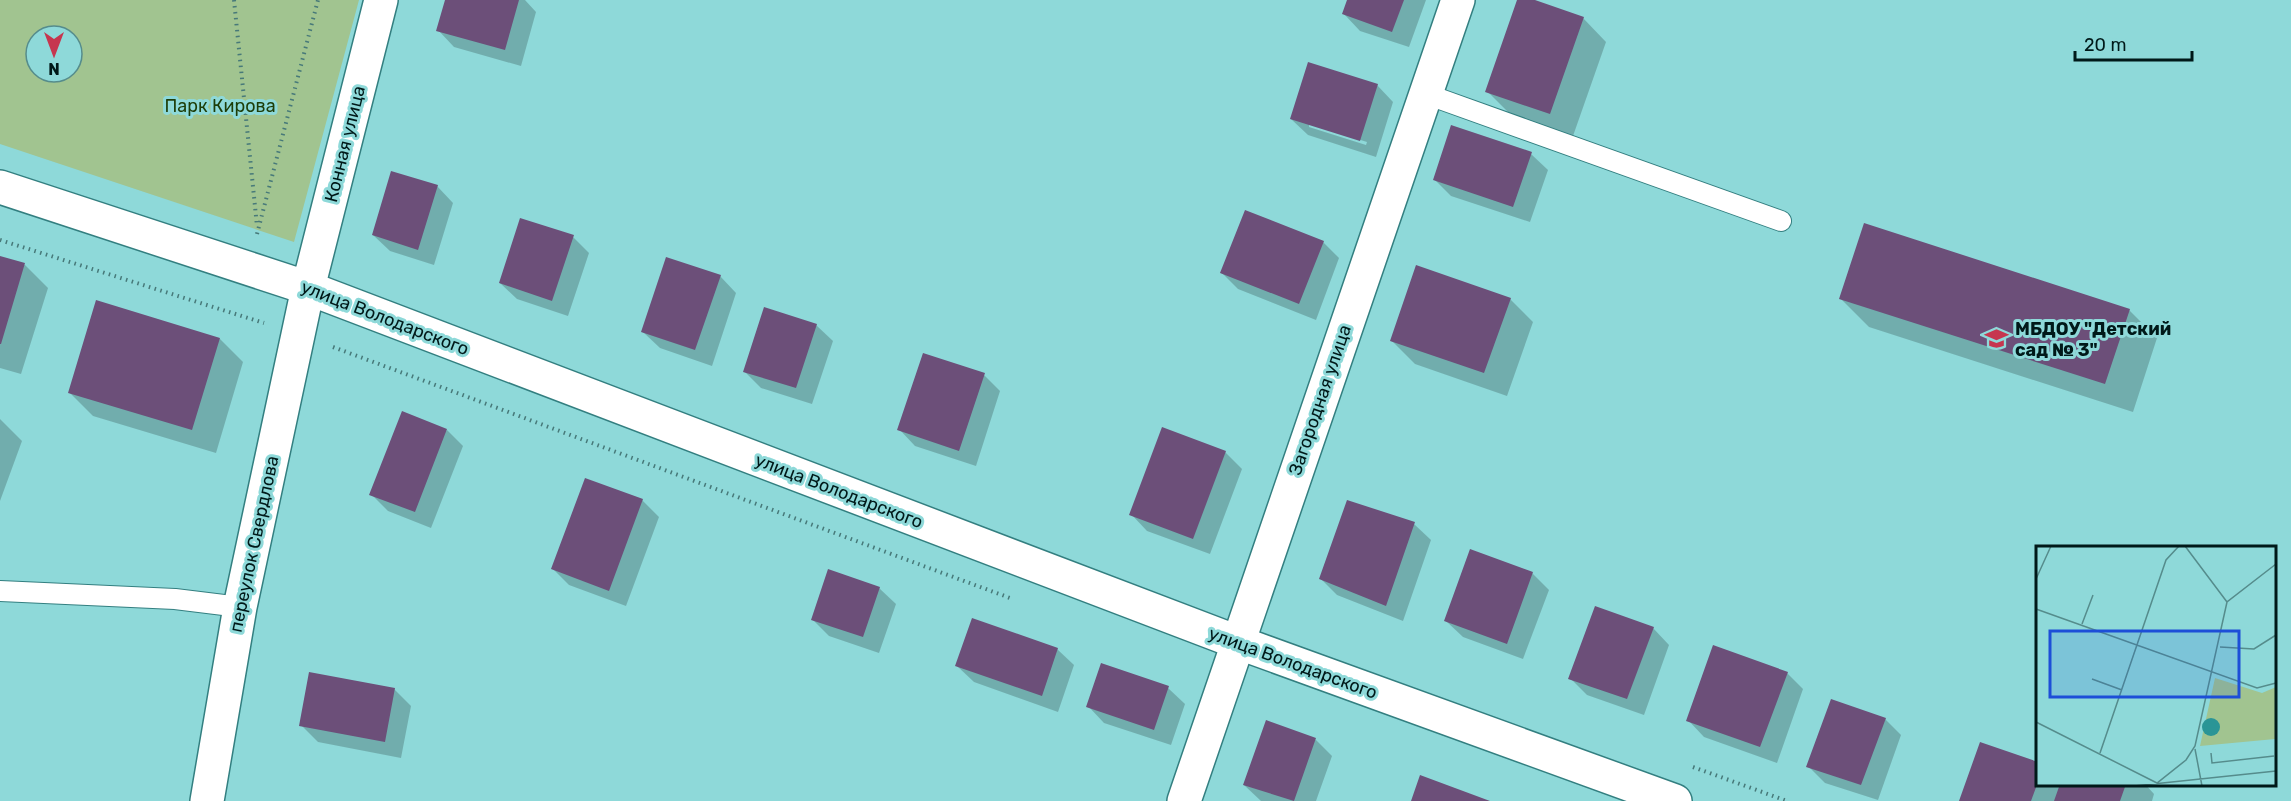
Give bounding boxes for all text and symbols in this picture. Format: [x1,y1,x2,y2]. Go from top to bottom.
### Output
north arrow [24,24,84,84]
scale bar [2075,24,2192,62]
text: 20 m [2084,34,2126,56]
text: N [48,59,60,78]
street label: Конная улица [320,84,370,204]
park label: Парк Кирова [164,95,276,117]
street label: улица Володарского [298,276,472,360]
place label: МБДОУ "Детский сад № 3" [2015,318,2171,361]
street label: Загородная улица [1284,322,1356,478]
school or university icon: МБДОУ "Детский сад № 3" [1984,326,2010,352]
street label: улица Володарского [752,449,926,533]
street label: переулок Свердлова [225,454,283,634]
inset map [2036,546,2276,786]
street label: улица Володарского [1206,622,1380,704]

